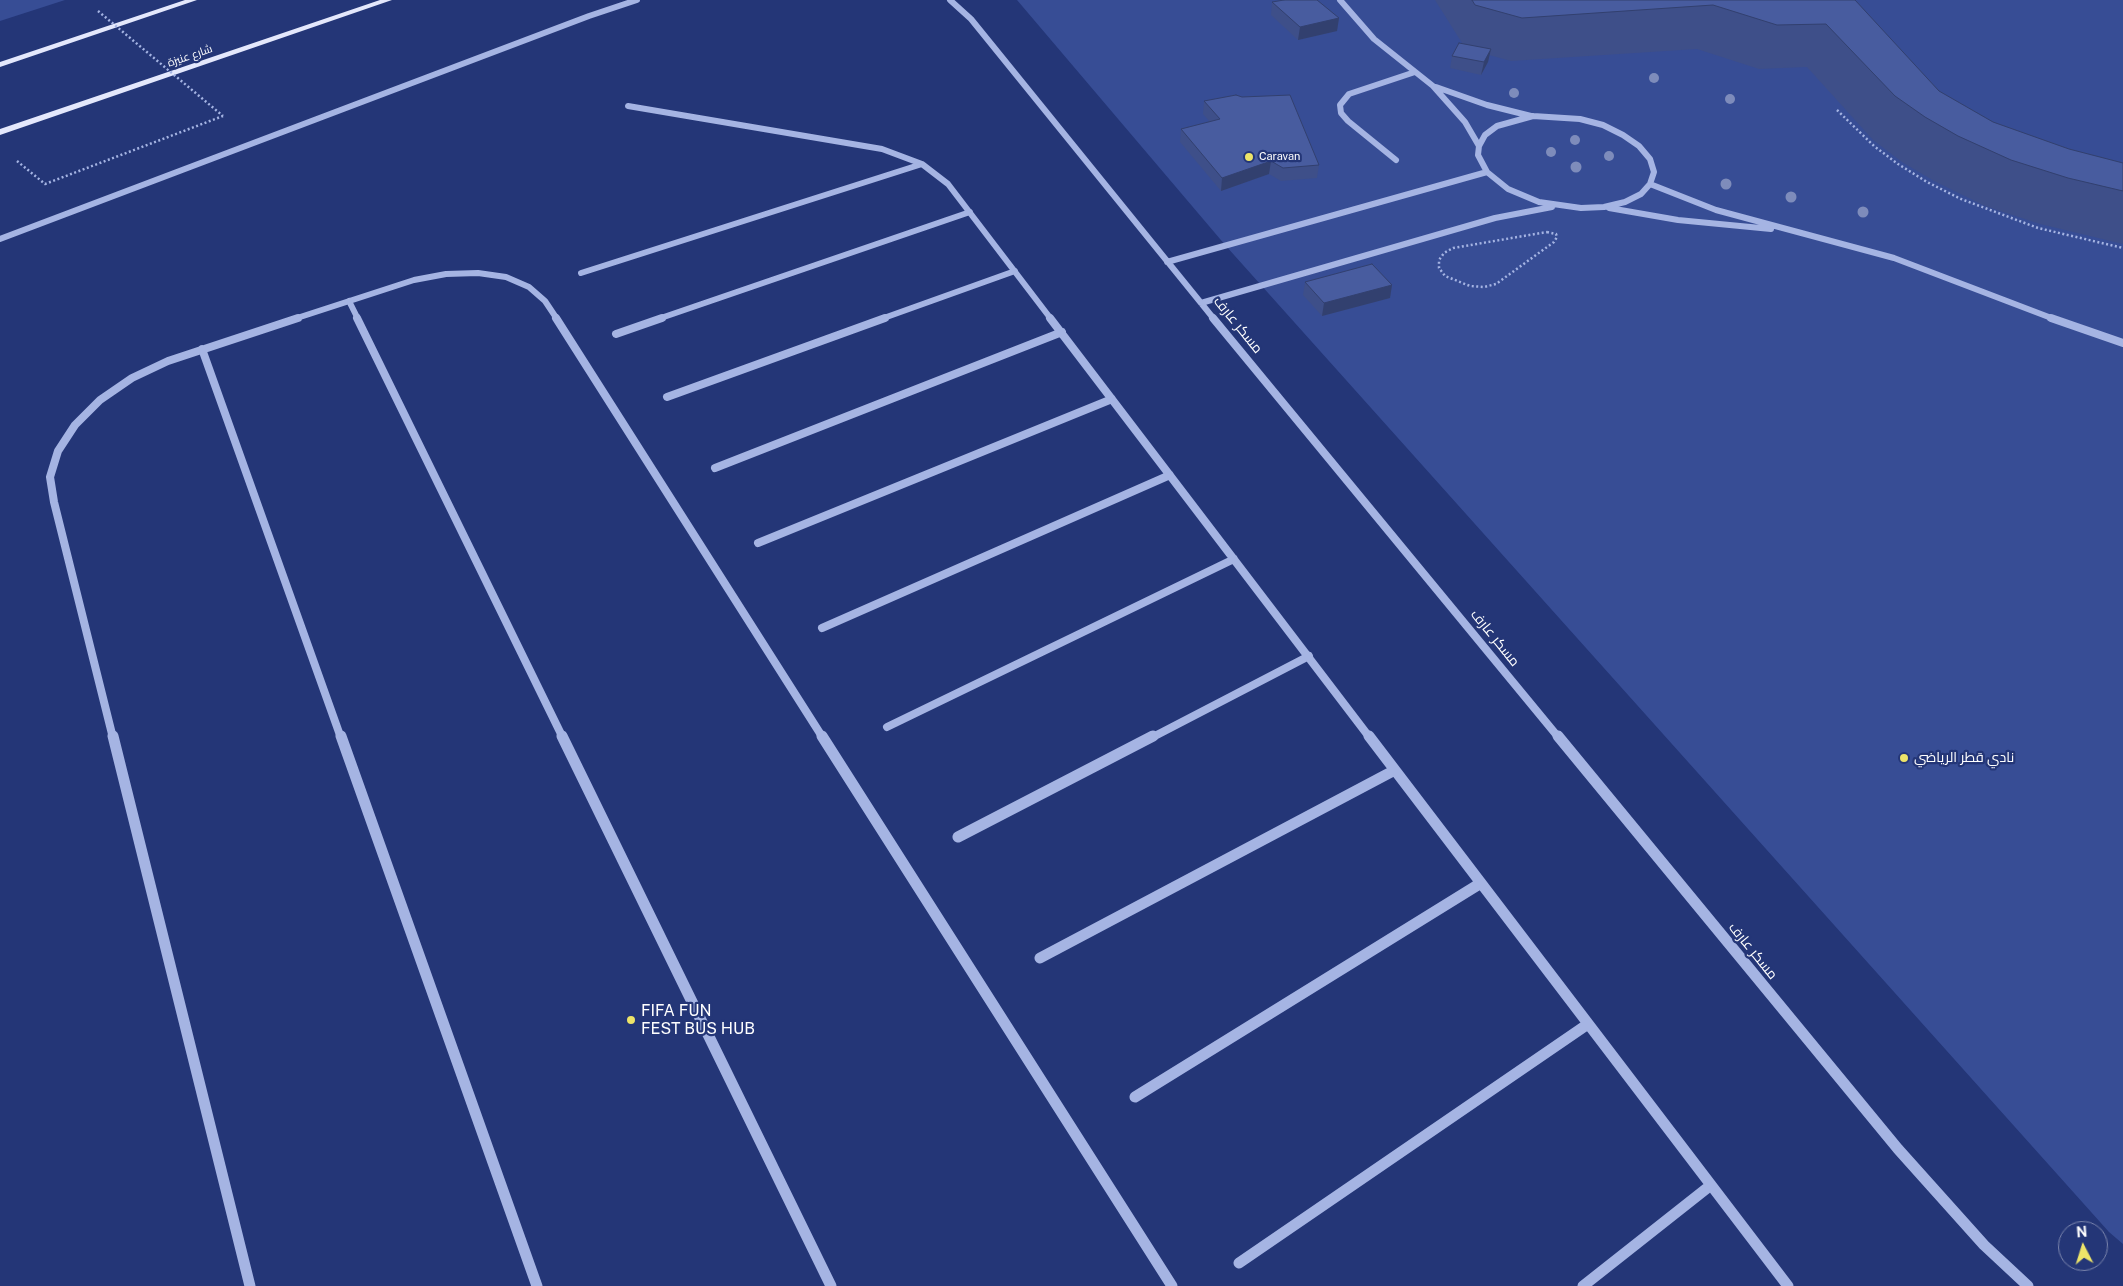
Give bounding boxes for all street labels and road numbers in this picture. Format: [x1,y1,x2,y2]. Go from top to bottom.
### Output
street label: شارع عنيزة [166,42,214,70]
street label: مسكر عارف [1210,293,1266,357]
street label: مسكر عارف [1467,606,1523,670]
street label: مسكر عارف [1725,919,1781,983]

